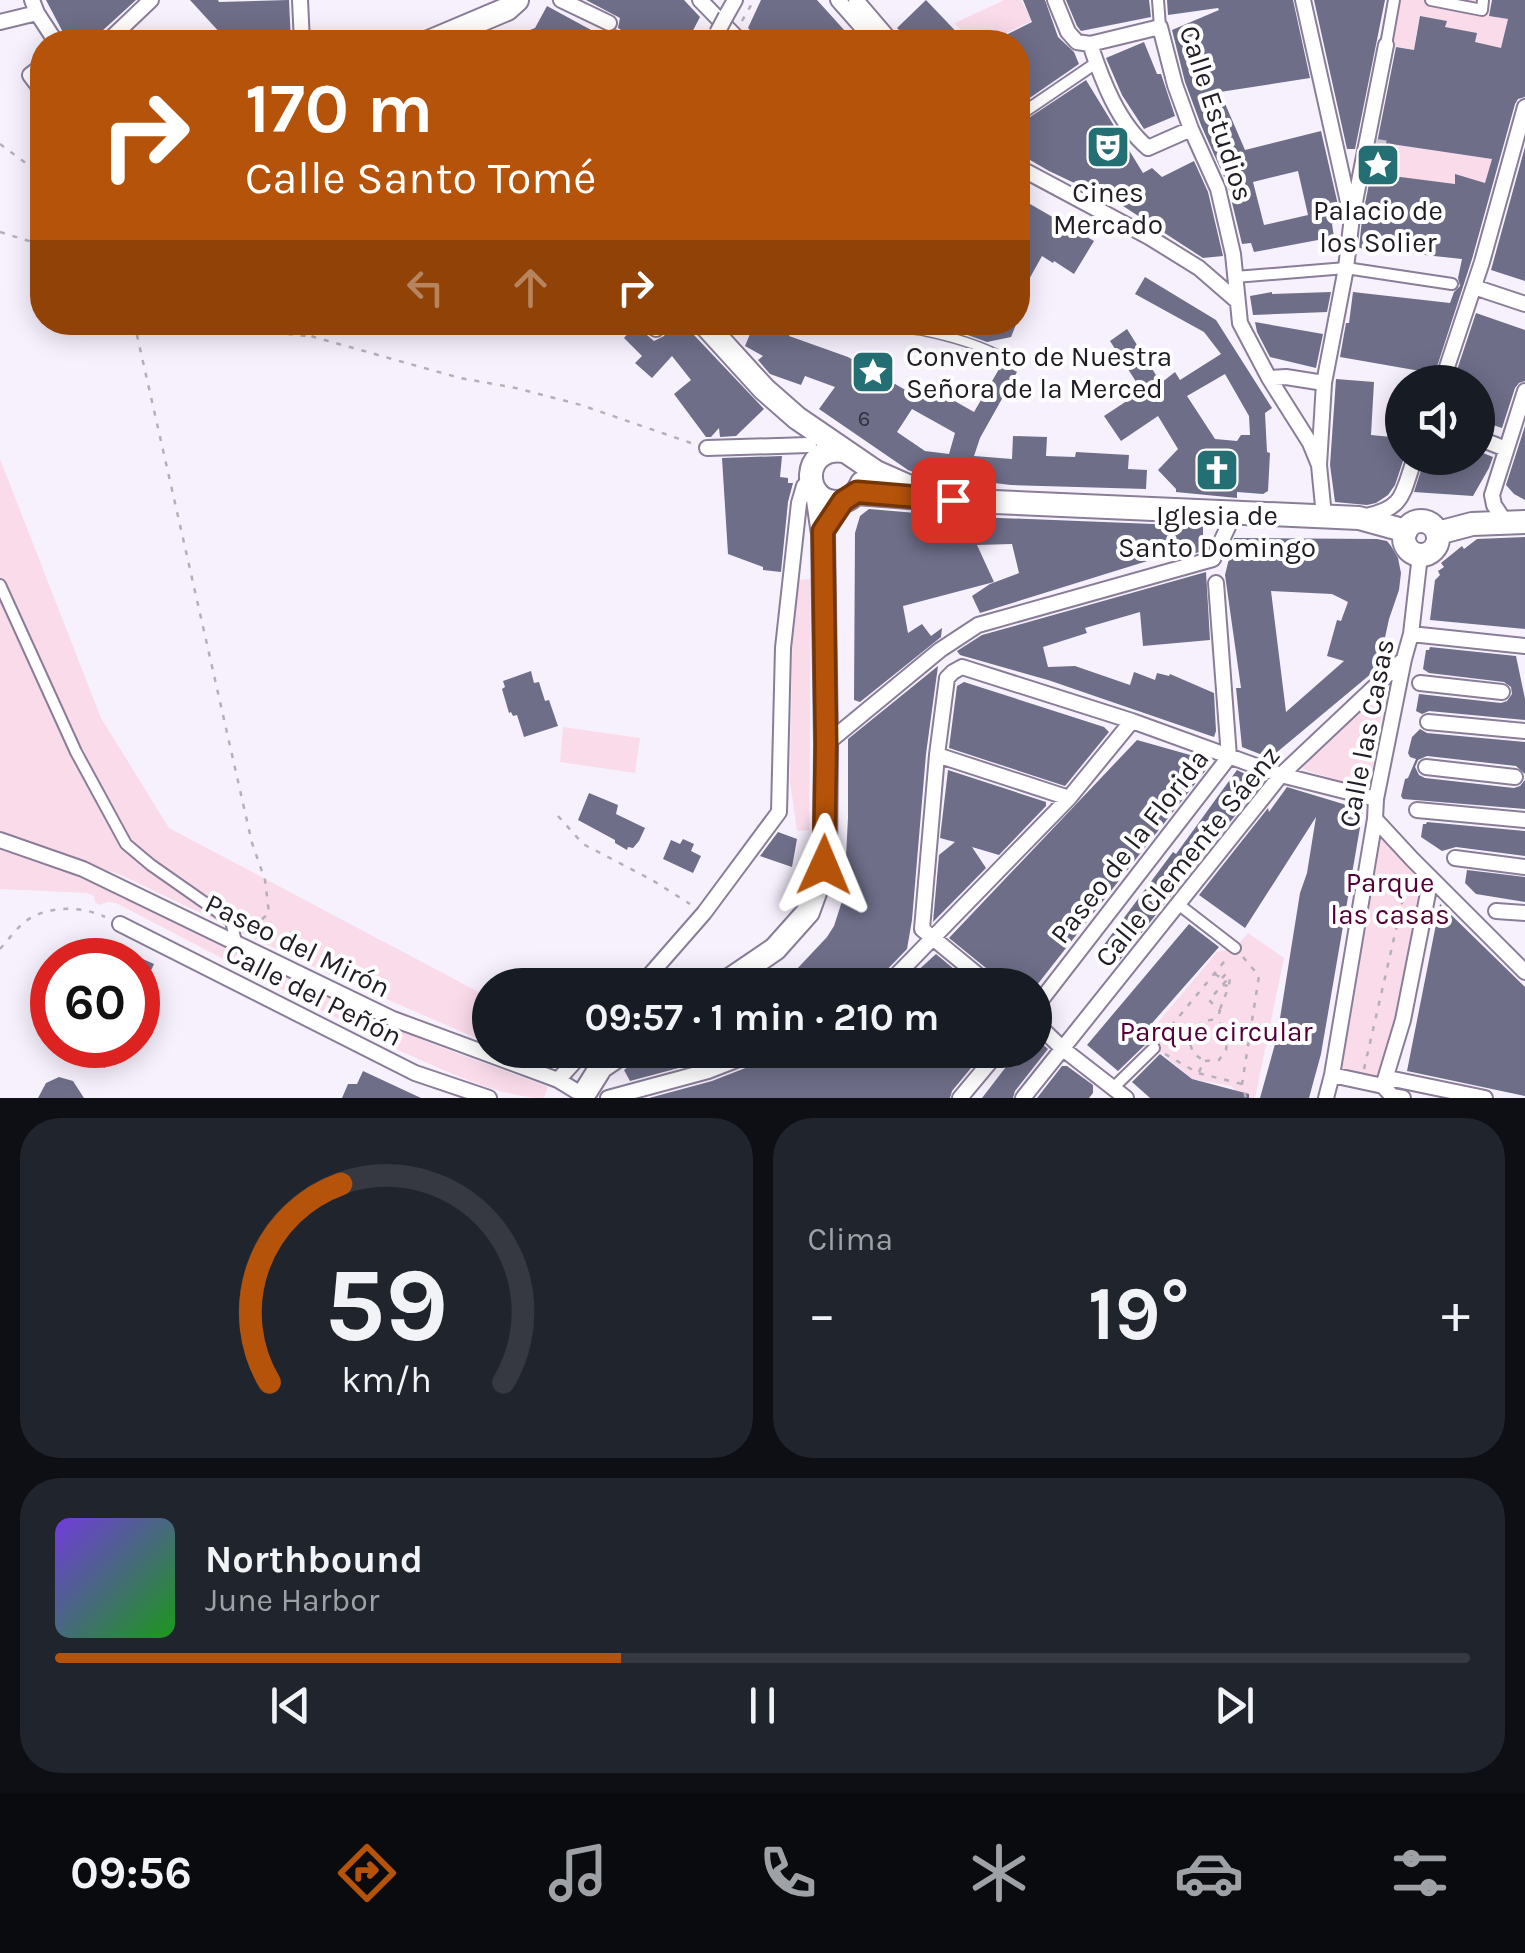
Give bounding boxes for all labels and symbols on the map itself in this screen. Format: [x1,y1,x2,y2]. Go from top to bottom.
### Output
street label: Calle Estudios [1173,21,1260,205]
theatre icon: Cines Mercado [1085,124,1131,170]
place icon: Palacio de los Solier [1355,142,1401,188]
place label: Cines Mercado [1053,176,1163,241]
place label: Palacio de los Solier [1313,194,1443,259]
place label: Convento de Nuestra Señora de la Merced [906,340,1172,405]
place icon: Convento de Nuestra Señora de la Merced [850,349,896,395]
house number: 6 [858,406,870,432]
church icon: Iglesia de Santo Domingo [1194,447,1240,493]
pin [911,458,996,543]
place label: Iglesia de Santo Domingo [1118,499,1316,564]
street label: Calle las Casas [1332,636,1401,830]
street label: Calle Clemente Sáenz [1088,739,1287,973]
street label: Paseo de la Florida [1043,742,1216,950]
position arrow [772,813,876,917]
park label: Parque las casas [1330,866,1450,931]
street label: Paseo del Mirón [200,886,396,1005]
street label: Calle del Peñón [220,936,408,1053]
speed limit sign: 60 [30,938,160,1068]
park label: Parque circular [1119,1015,1313,1048]

